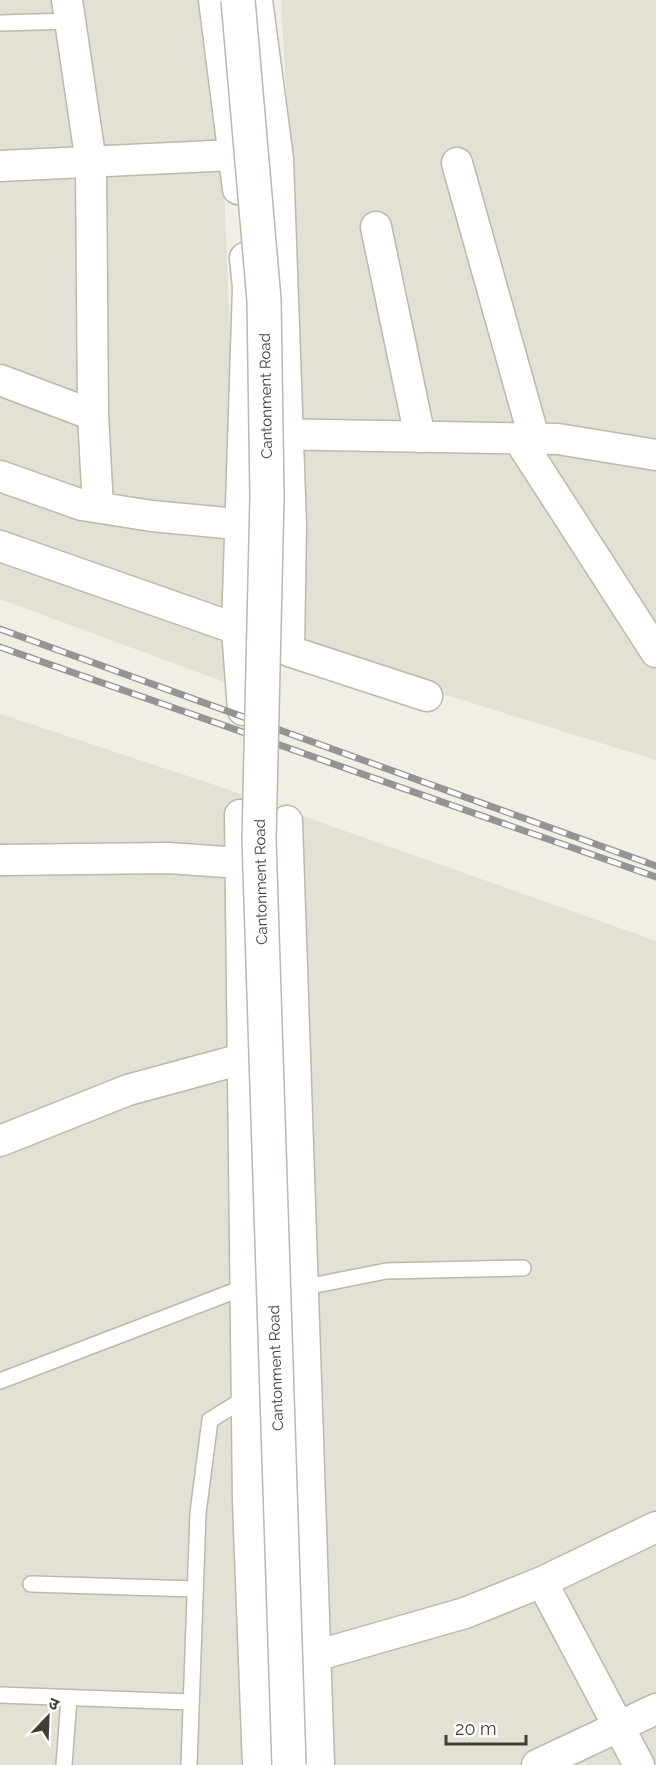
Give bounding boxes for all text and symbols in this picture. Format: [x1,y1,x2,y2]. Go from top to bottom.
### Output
street label: Cantonment Road [256,333,276,459]
street label: Cantonment Road [251,819,271,945]
street label: Cantonment Road [265,1305,287,1431]
north arrow [18,1687,78,1747]
text: उ [46,1693,62,1714]
scale bar [446,1708,526,1746]
text: 20 m [455,1718,497,1739]

